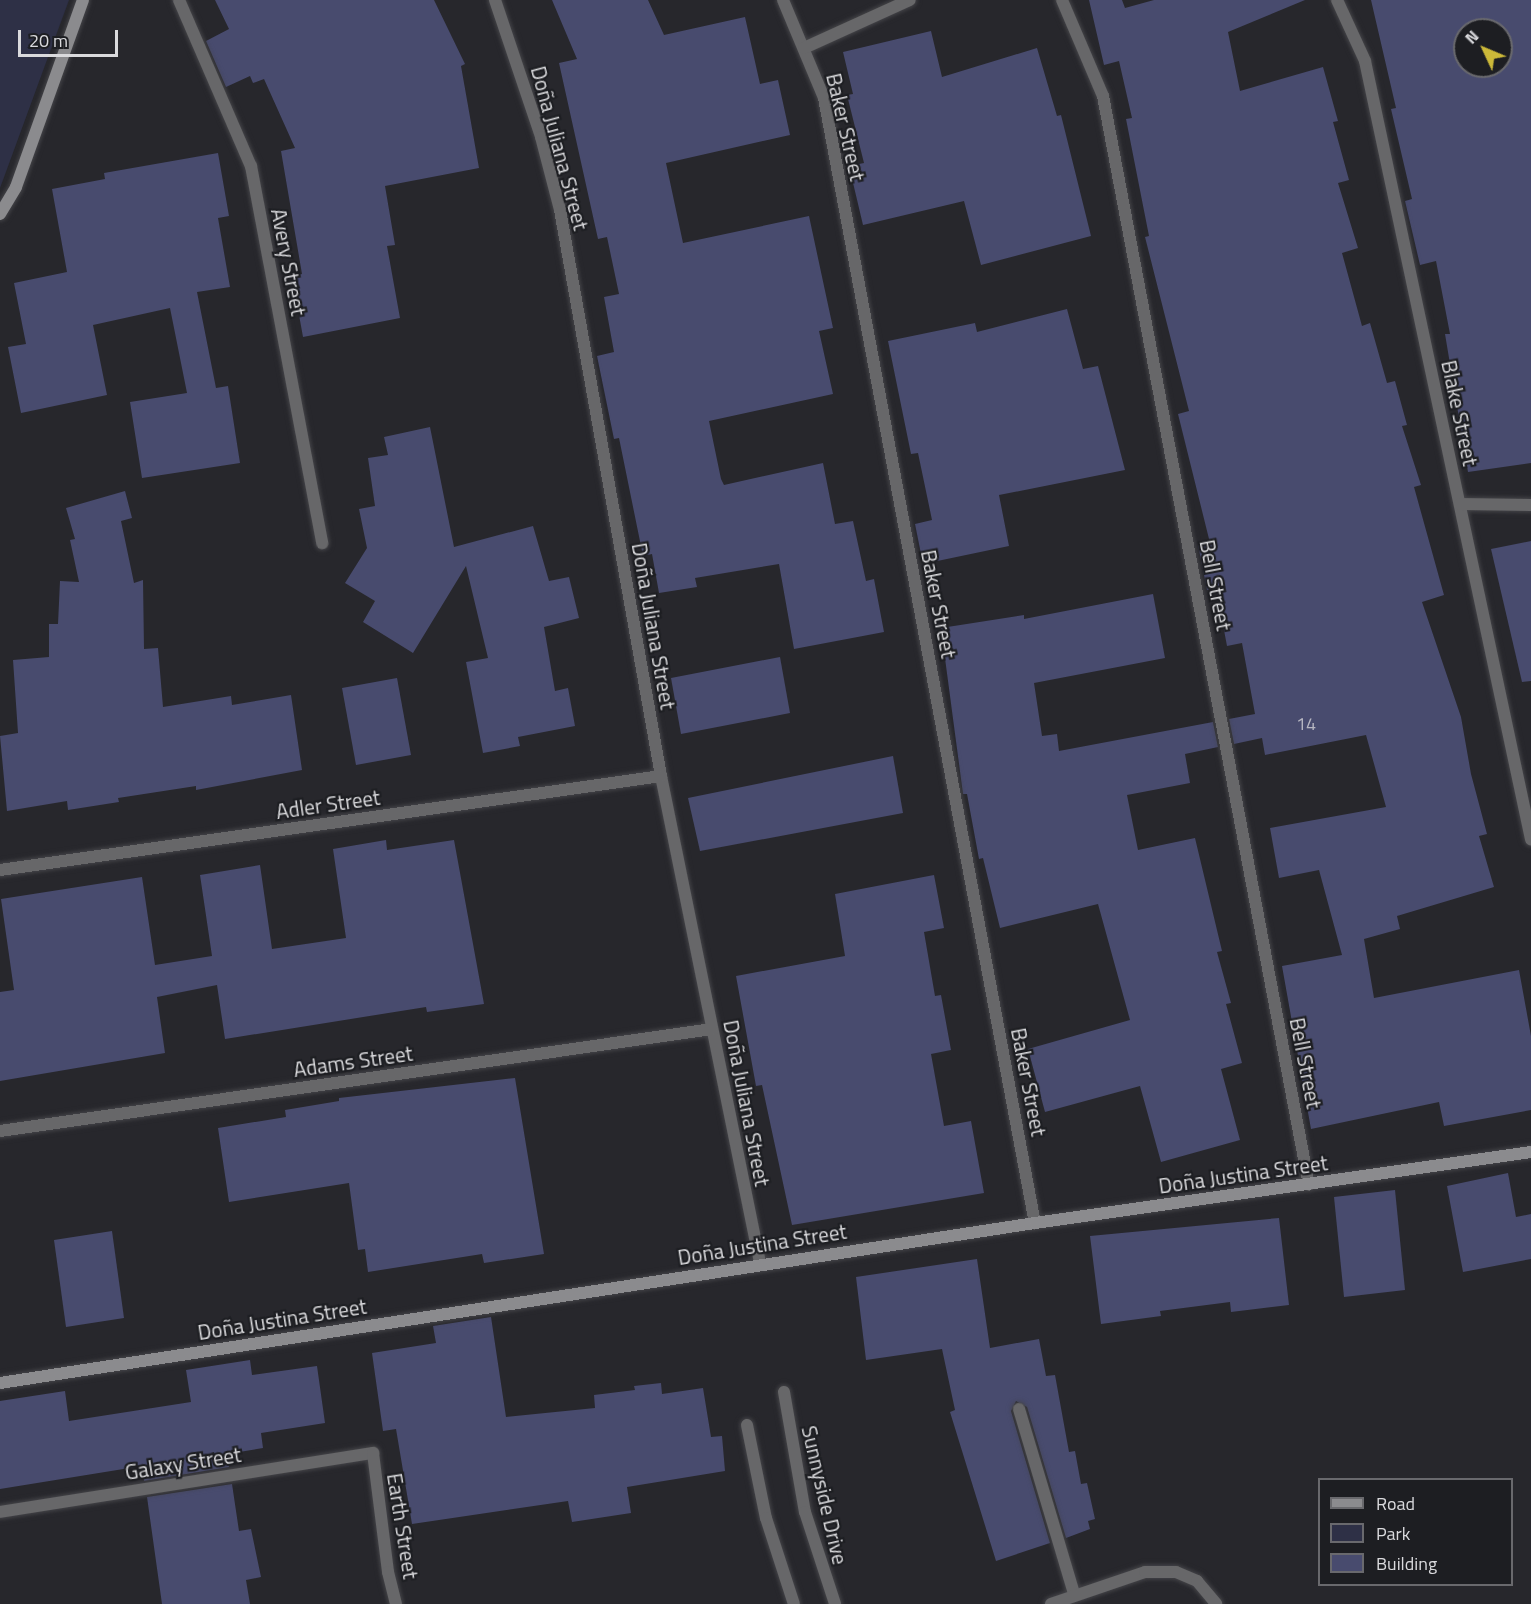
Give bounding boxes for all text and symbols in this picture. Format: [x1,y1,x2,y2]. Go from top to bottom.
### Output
scale bar [21,18,122,56]
north arrow [1453,18,1513,78]
text: N [1459,25,1484,49]
text: 20 m [29,27,68,54]
street label: Doña Juliana Street [526,63,594,233]
street label: Baker Street [821,71,871,183]
street label: Avery Street [266,206,312,318]
street label: Blake Street [1437,358,1483,468]
street label: Bell Street [1195,537,1237,633]
street label: Doña Juliana Street [627,541,681,711]
street label: Baker Street [916,548,962,660]
house number: 14 [1296,713,1316,735]
street label: Adler Street [274,784,382,824]
street label: Bell Street [1285,1015,1327,1111]
street label: Doña Juliana Street [719,1018,775,1188]
street label: Baker Street [1006,1026,1052,1138]
street label: Adams Street [292,1040,414,1082]
street label: Doña Justina Street [1157,1150,1329,1198]
street label: Doña Justina Street [676,1218,848,1270]
street label: Doña Justina Street [196,1293,368,1345]
street label: Sunnyside Drive [797,1423,853,1567]
street label: Galaxy Street [123,1441,243,1485]
street label: Earth Street [382,1471,424,1581]
legend [1318,1478,1513,1586]
text: Road [1376,1490,1415,1517]
text: Park [1376,1520,1410,1547]
text: Building [1376,1550,1437,1577]

